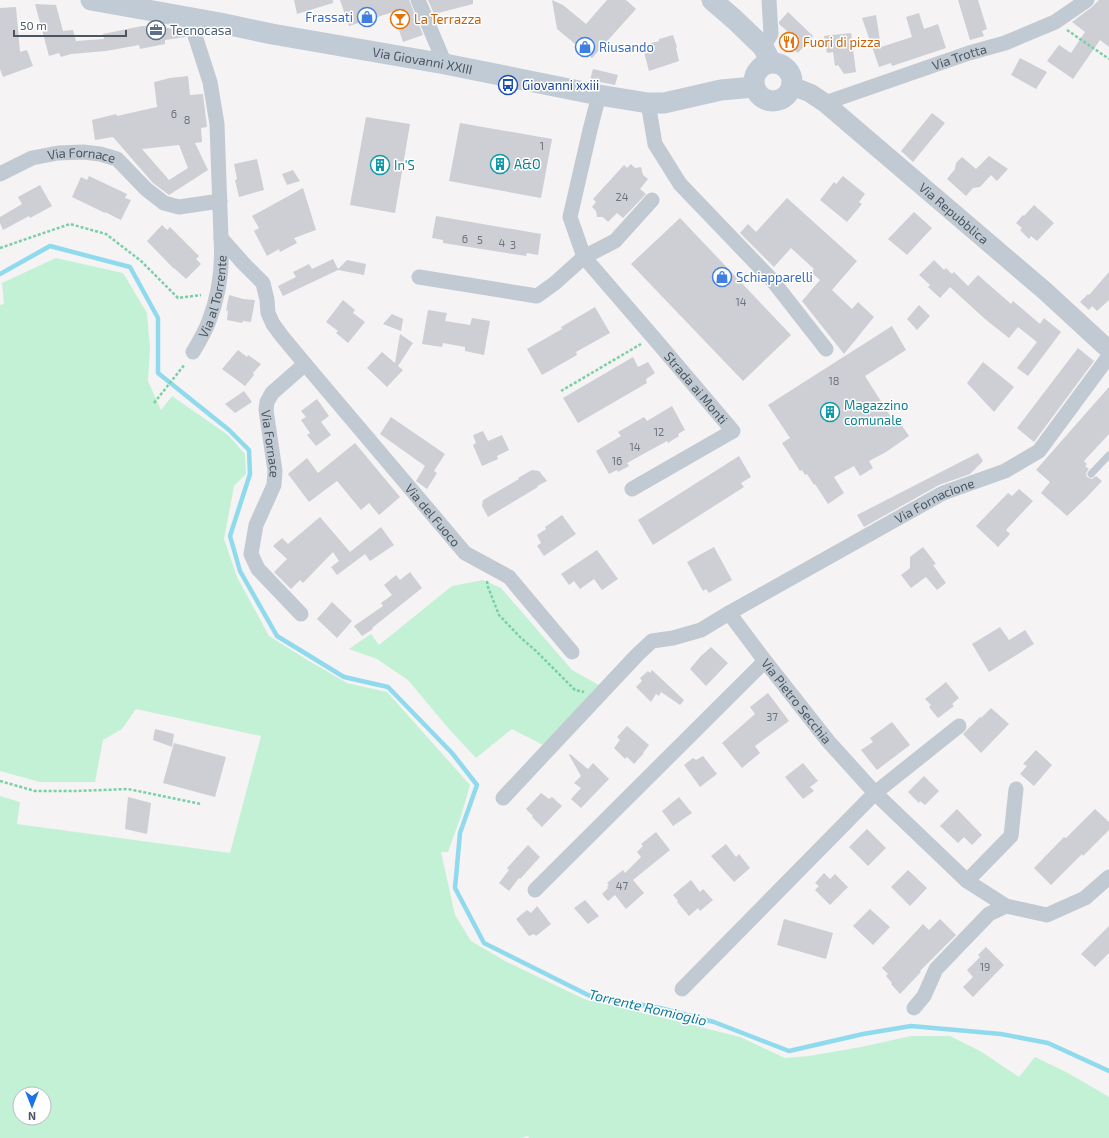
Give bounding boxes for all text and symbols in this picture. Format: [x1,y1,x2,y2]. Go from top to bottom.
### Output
shop icon: Frassati [356,6,378,28]
bar icon: La Terrazza [389,8,411,30]
place label: Frassati [305,9,353,25]
place label: La Terrazza [414,11,481,27]
scale bar [14,12,126,38]
text: 50 m [20,18,47,32]
office icon: Tecnocasa [145,19,167,41]
place label: Tecnocasa [170,22,232,38]
restaurant icon: Fuori di pizza [778,31,800,53]
place label: Fuori di pizza [803,34,881,50]
shop icon: Riusando [574,36,596,58]
place label: Riusando [599,39,654,55]
street label: Via Trotta [930,40,988,73]
street label: Via Giovanni XXIII [371,44,474,77]
bus stop icon: Giovanni xxiii [497,74,519,96]
place label: Giovanni xxiii [522,77,599,93]
house number: 6 [171,107,177,120]
house number: 8 [184,113,190,126]
house number: 1 [540,139,544,152]
street label: Via Fornace [46,144,118,166]
building icon: A&O [489,153,511,175]
building icon: In'S [369,154,391,176]
place label: A&O [514,156,541,172]
place label: In'S [394,157,415,173]
street label: Via Repubblica [916,179,992,247]
house number: 24 [616,190,629,203]
house number: 6 [462,232,468,245]
house number: 5 [477,233,483,246]
house number: 4 [499,236,506,249]
house number: 3 [510,238,516,251]
street label: Via al Torrente [195,255,230,340]
shop icon: Schiapparelli [711,266,733,288]
place label: Schiapparelli [736,269,813,285]
house number: 14 [735,295,747,308]
street label: Strada ai Monti [661,348,731,427]
house number: 18 [828,374,840,387]
place label: Magazzino comunale [844,397,908,428]
building icon: Magazzino comunale [819,401,841,423]
street label: Via Fornace [258,409,283,479]
house number: 12 [654,425,664,438]
house number: 14 [629,440,641,453]
house number: 16 [612,454,622,467]
street label: Via Fornacione [892,475,976,527]
street label: Via del Fuoco [402,480,464,550]
street label: Via Pietro Secchia [758,655,835,747]
house number: 37 [766,710,778,723]
house number: 47 [616,879,629,892]
house number: 19 [980,960,990,973]
water label: Torrente Romioglio [587,985,709,1029]
north arrow [12,1086,52,1126]
text: N [28,1110,36,1123]

